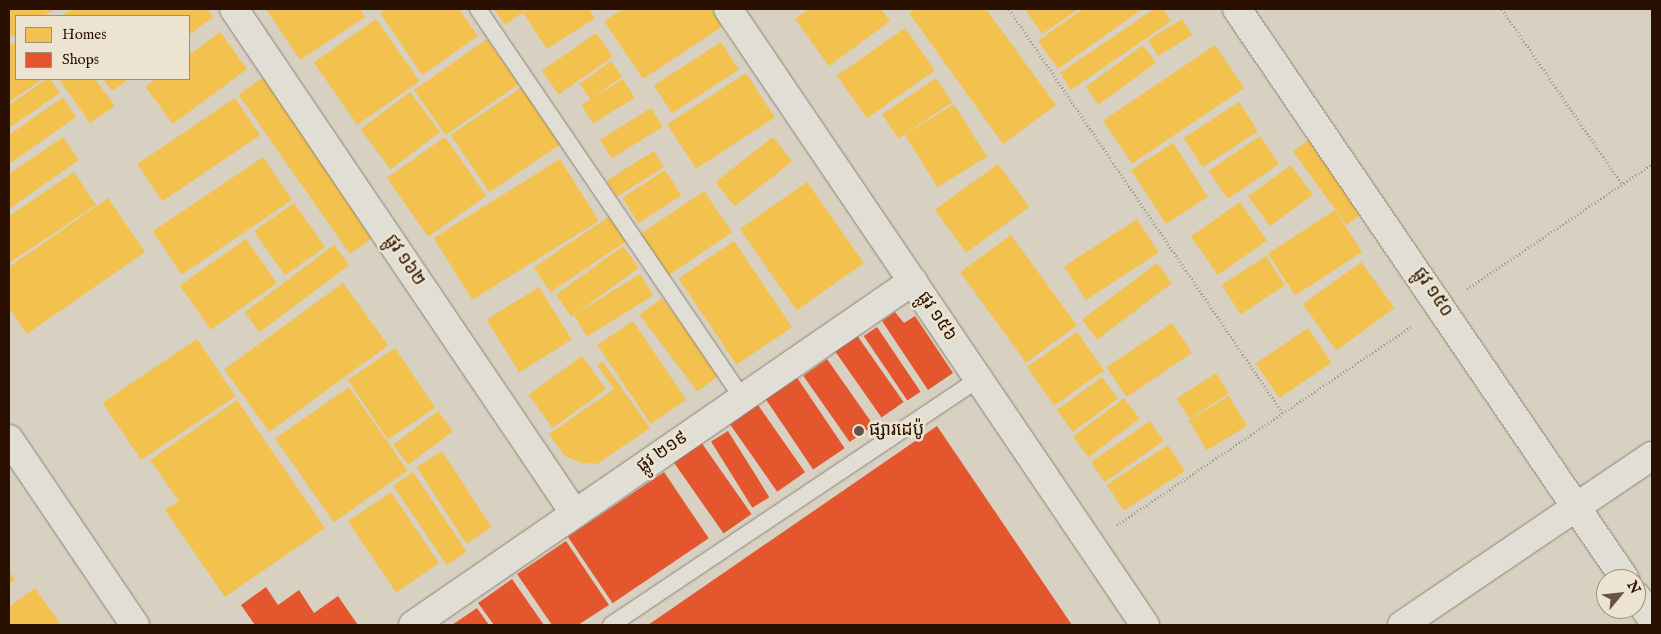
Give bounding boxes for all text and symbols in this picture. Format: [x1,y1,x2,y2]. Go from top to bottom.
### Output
legend [15,15,190,80]
text: Homes [62,25,106,44]
text: Shops [62,50,99,69]
street label: ផ្លូវ ១៦២ [379,231,429,291]
street label: ផ្លូវ ១៥០ [1408,264,1456,322]
street label: ផ្លូវ ១៥៦ [912,288,960,346]
place label: ផ្សារដេប៉ូ [869,420,924,442]
marker: ផ្សារដេប៉ូ [853,425,865,437]
street label: ផ្លូវ ២១៩ [633,428,693,478]
north arrow [1596,569,1646,619]
text: N [1623,578,1644,597]

